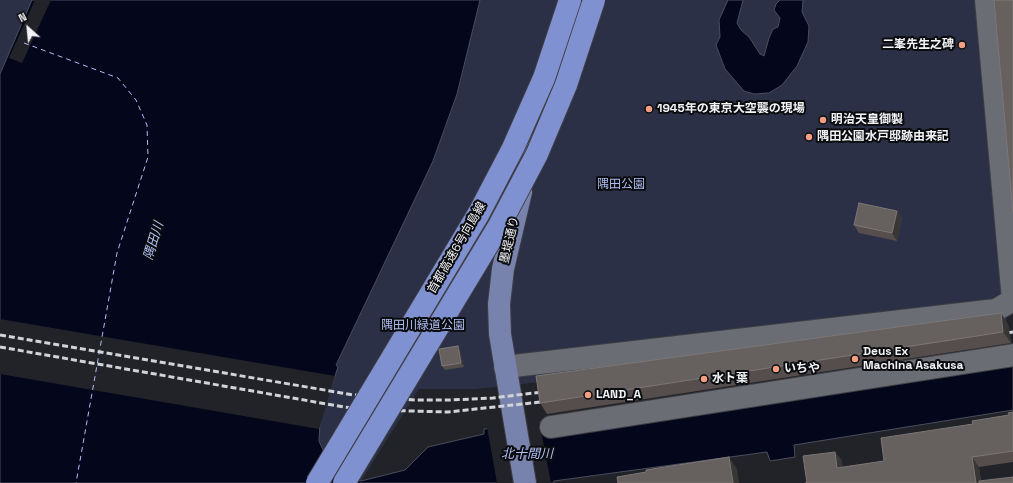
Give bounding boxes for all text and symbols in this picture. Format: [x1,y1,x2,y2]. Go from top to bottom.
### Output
north arrow [8,8,48,48]
text: N [16,9,29,25]
place label: 二峯先生之碑 [882,38,954,52]
marker: 二峯先生之碑 [957,40,967,50]
place label: 1945年の東京大空襲の現場 [657,102,805,116]
marker: 1945年の東京大空襲の現場 [644,104,654,114]
place label: 明治天皇御製 [831,113,903,127]
marker: 明治天皇御製 [818,115,828,125]
place label: 隅田公園水戸邸跡由来記 [817,130,949,144]
marker: 隅田公園水戸邸跡由来記 [804,132,814,142]
park label: 隅田公園 [597,178,645,192]
street label: 首都高速6号向島線 [425,200,489,296]
street label: 墨堤通り [498,215,522,265]
water label: 隅田川 [141,220,167,262]
park label: 隅田川緑道公園 [381,319,465,333]
place label: Deus Ex Machina Asakusa [863,345,964,373]
marker: Deus Ex Machina Asakusa [850,354,860,364]
place label: いちや [784,362,820,376]
marker: いちや [771,364,781,374]
place label: 水ト葉 [712,372,748,386]
marker: 水ト葉 [699,374,709,384]
place label: LAND_A [596,388,641,402]
marker: LAND_A [583,390,593,400]
water label: 北十間川 [501,446,553,462]

